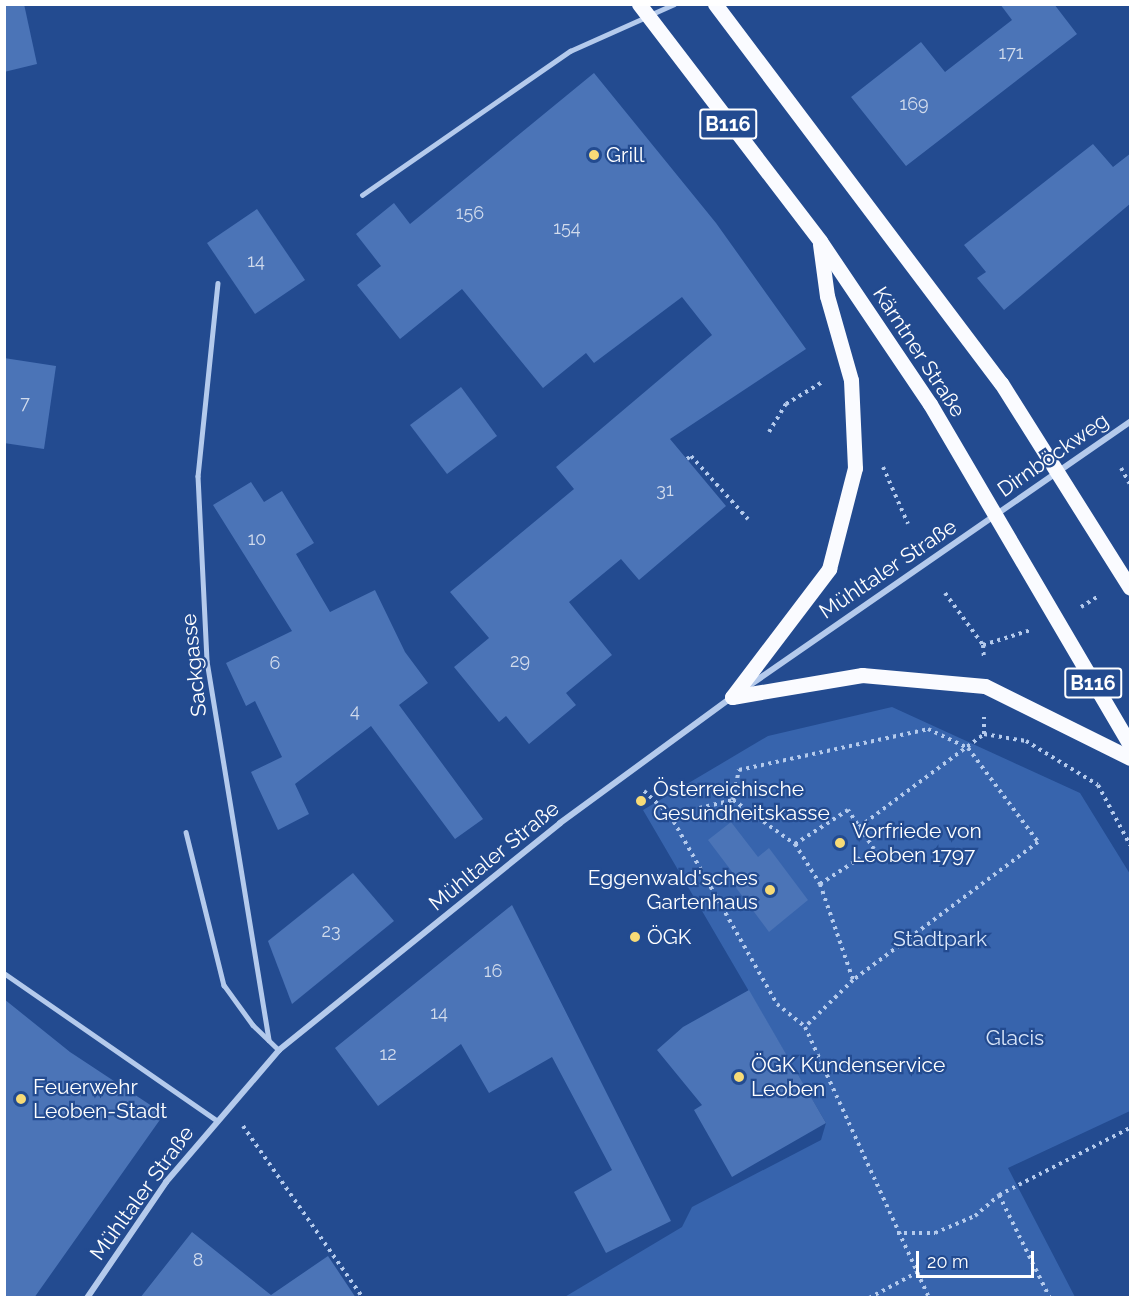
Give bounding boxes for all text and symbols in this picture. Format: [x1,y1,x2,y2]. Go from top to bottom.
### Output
house number: 171 [999,42,1023,64]
house number: 169 [899,93,929,115]
road number: B116 [698,107,758,141]
place label: Grill [606,142,644,168]
marker: Grill [587,148,601,162]
house number: 156 [456,202,484,224]
house number: 154 [553,217,581,239]
house number: 14 [247,250,265,272]
street label: Kärntner Straße [867,282,971,422]
house number: 7 [20,392,30,414]
street label: Dirnböckweg [993,408,1113,502]
house number: 31 [656,479,674,501]
street label: Mühltaler Straße [814,514,962,624]
house number: 10 [248,528,266,550]
street label: Sackgasse [176,612,212,718]
house number: 29 [510,650,530,672]
house number: 6 [270,652,280,674]
road number: B116 [1063,666,1123,700]
house number: 4 [350,700,360,722]
place label: Österreichische Gesundheitskasse [653,776,830,826]
marker: Österreichische Gesundheitskasse [634,794,648,808]
street label: Mühltaler Straße [424,796,564,916]
place label: Vorfriede von Leoben 1797 [852,818,982,868]
marker: Vorfriede von Leoben 1797 [833,836,847,850]
place label: Eggenwald'sches Gartenhaus [588,865,758,915]
marker: Eggenwald'sches Gartenhaus [763,883,777,897]
house number: 23 [322,920,340,942]
place label: ÖGK [647,924,691,950]
park label: Stadtpark [893,926,987,952]
marker: ÖGK [628,930,642,944]
house number: 16 [484,960,502,982]
house number: 14 [430,1002,448,1024]
park label: Glacis [986,1025,1044,1051]
house number: 12 [379,1043,397,1065]
place label: ÖGK Kundenservice Leoben [751,1052,946,1102]
marker: ÖGK Kundenservice Leoben [732,1070,746,1084]
place label: Feuerwehr Leoben-Stadt [33,1074,167,1124]
marker: Feuerwehr Leoben-Stadt [14,1092,28,1106]
street label: Mühltaler Straße [85,1121,199,1265]
scale bar [919,1239,1038,1277]
house number: 8 [193,1249,203,1271]
text: 20 m [927,1251,969,1272]

